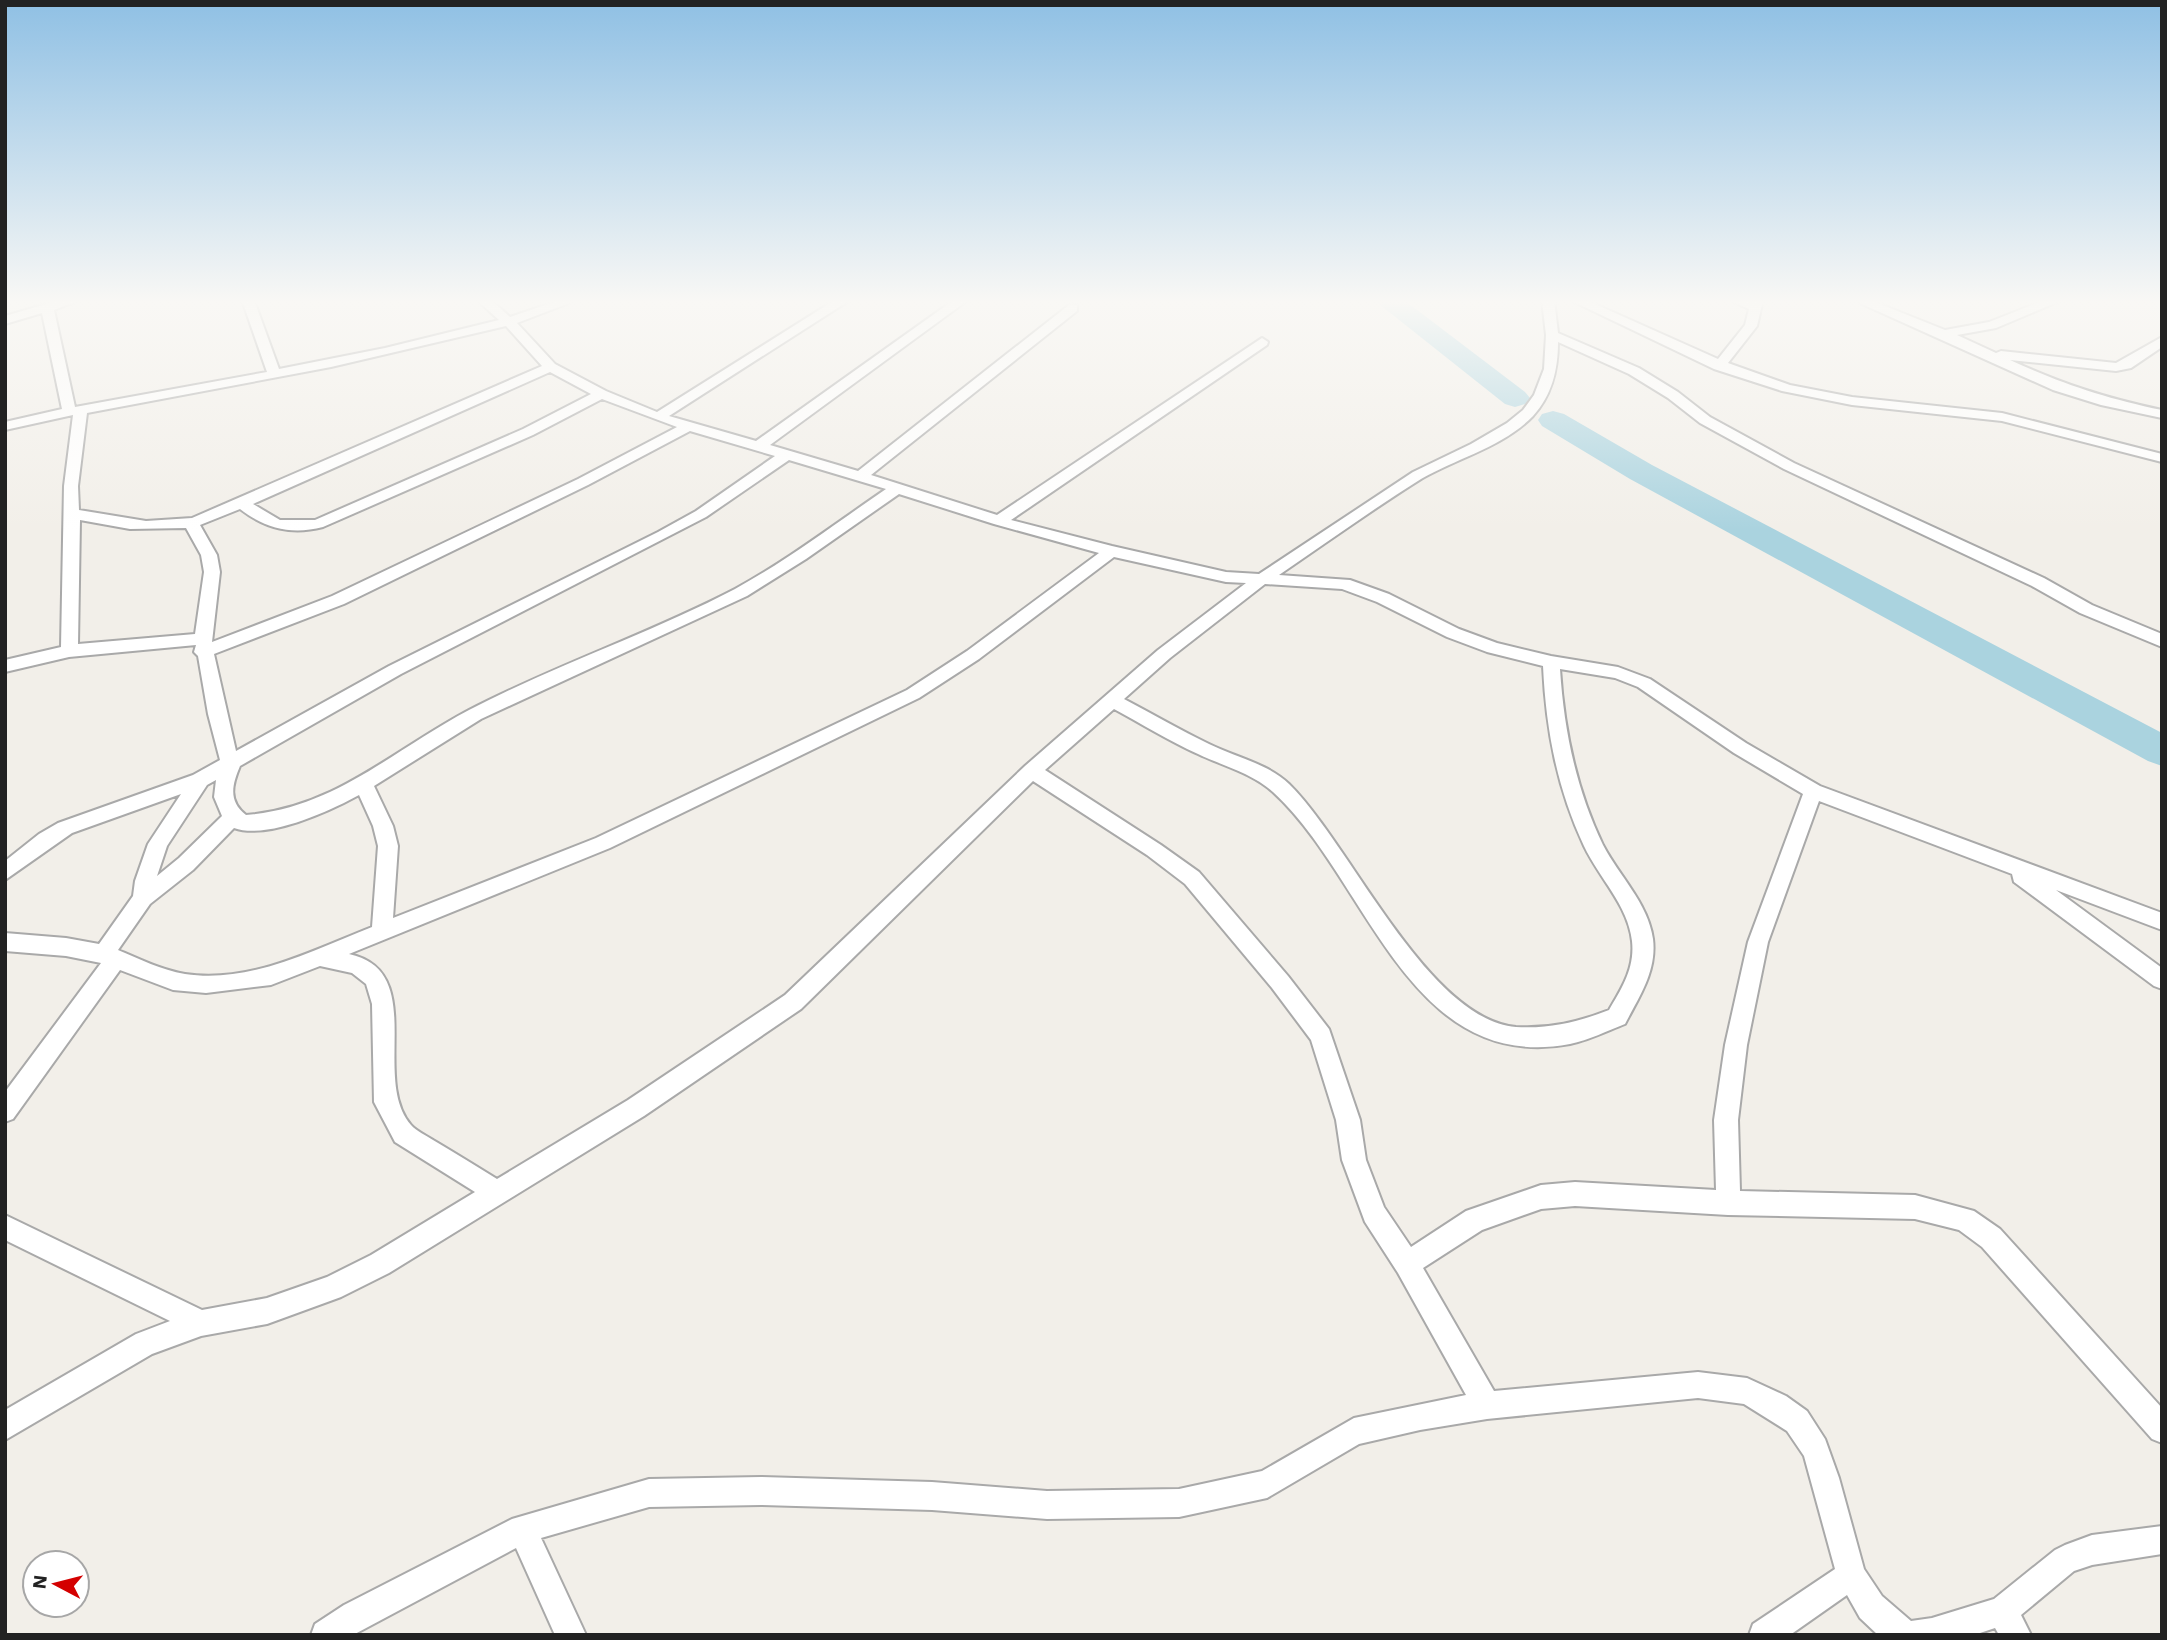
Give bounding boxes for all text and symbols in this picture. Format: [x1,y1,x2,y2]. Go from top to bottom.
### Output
north arrow [21,1549,91,1619]
text: N [27,1574,52,1590]

